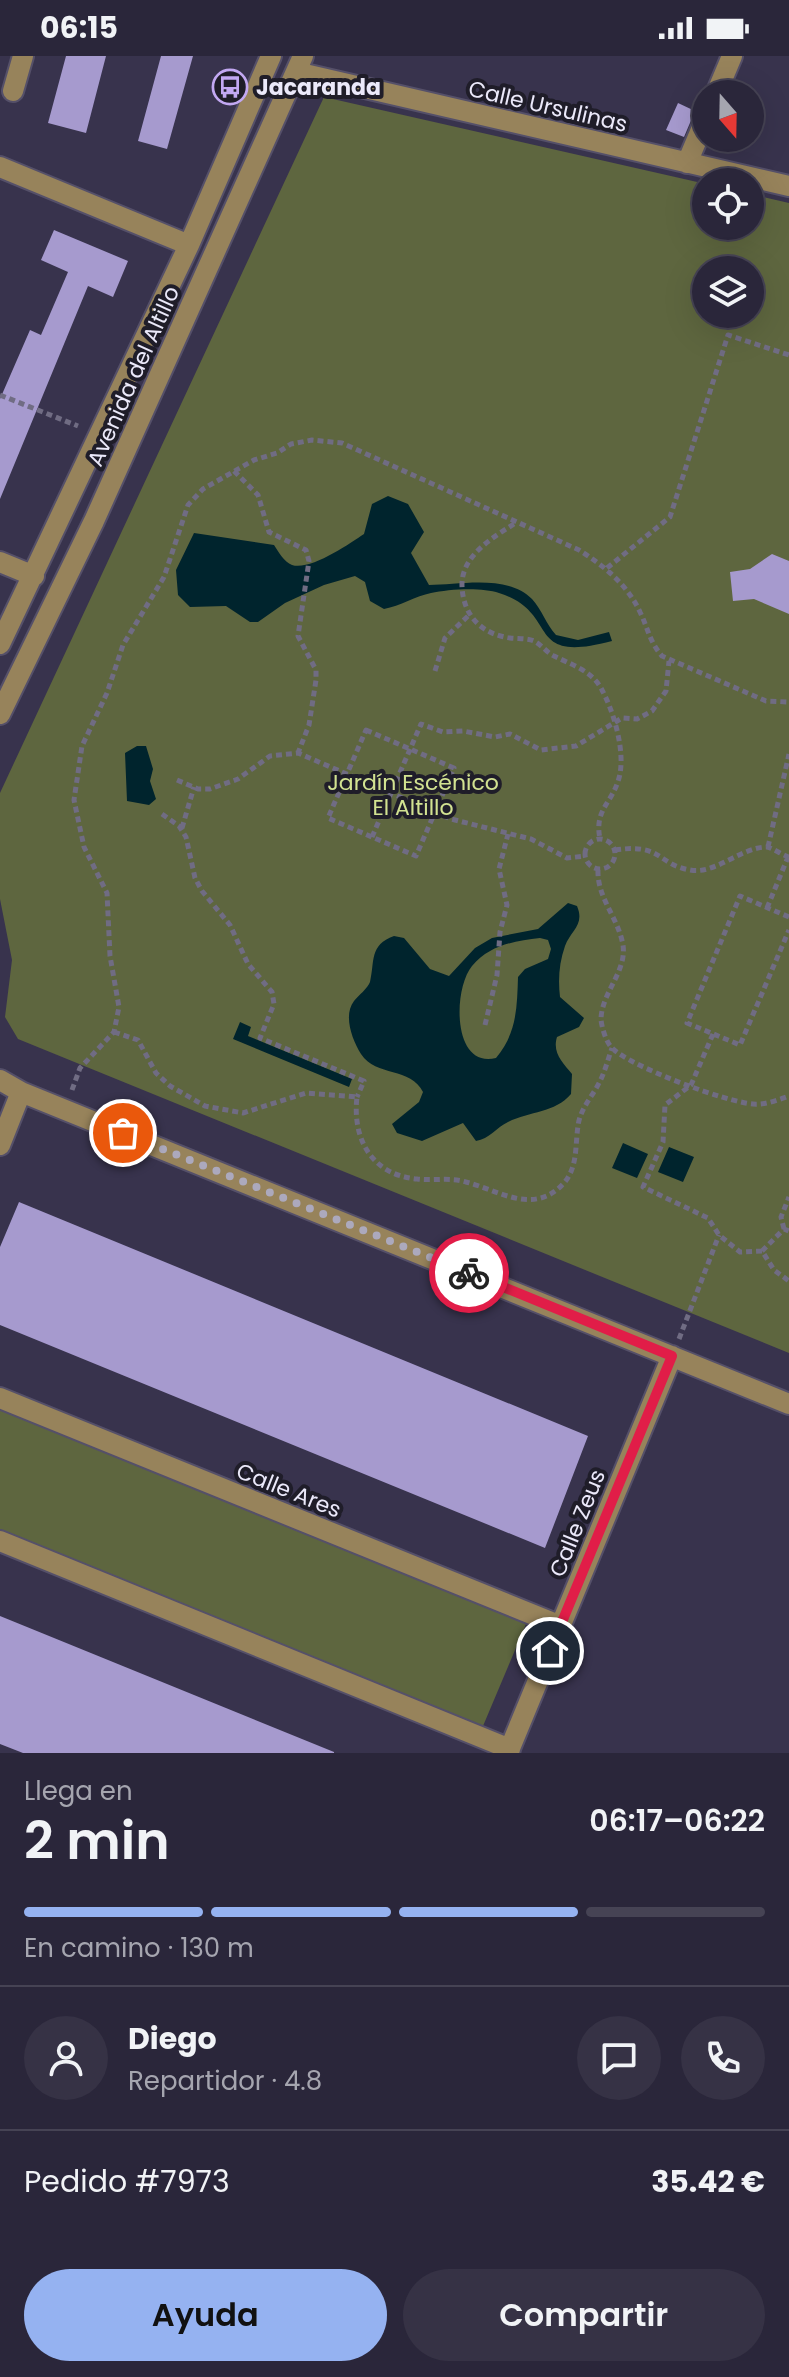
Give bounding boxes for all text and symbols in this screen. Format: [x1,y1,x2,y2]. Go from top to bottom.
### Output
text: 06:15 [40,6,118,49]
bus stop icon: Jacaranda [211,68,249,106]
place label: Jacaranda [256,72,381,103]
street label: Calle Ursulinas [465,73,630,140]
north arrow [692,80,764,152]
map controls [692,80,764,328]
button: locate [692,168,764,240]
button: layers [692,256,764,328]
street label: Avenida del Altillo [80,281,187,471]
park label: Jardín Escénico El Altillo [327,767,499,823]
pin [89,1099,157,1167]
icon: bag [101,1111,145,1155]
courier [429,1233,509,1313]
icon: bike [447,1251,491,1295]
street label: Calle Ares [232,1455,346,1526]
street label: Calle Zeus [542,1465,613,1582]
pin [516,1617,584,1685]
icon: home [528,1629,572,1673]
text: Llega en [24,1773,133,1809]
text: 06:17–06:22 [589,1799,765,1842]
text: 2 min [24,1804,170,1877]
text: En camino · 130 m [24,1930,254,1966]
button: person [24,2016,108,2100]
button: chat [577,2016,661,2100]
button: phone [681,2016,765,2100]
text: Diego [128,2017,217,2060]
text: Repartidor · 4.8 [128,2063,322,2099]
text: Pedido #7973 [24,2160,230,2203]
text: 35.42 € [651,2160,765,2203]
button: Ayuda [24,2269,387,2361]
button: Compartir [403,2269,765,2361]

